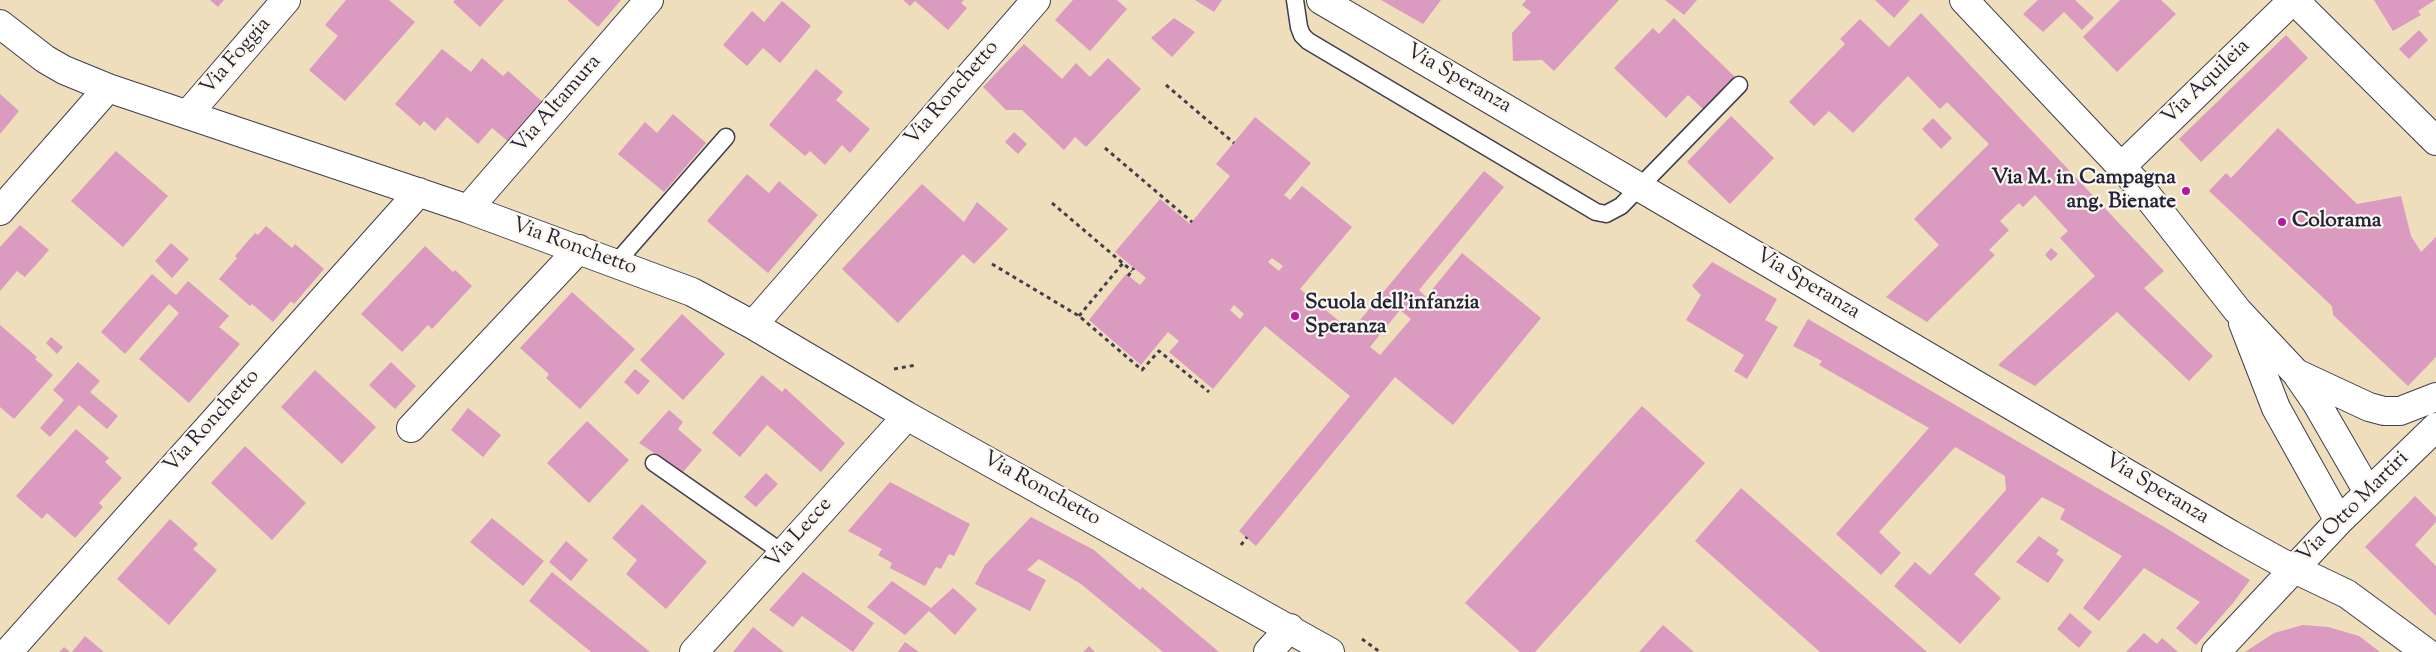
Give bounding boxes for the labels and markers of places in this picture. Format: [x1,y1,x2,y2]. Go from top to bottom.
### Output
place label: Via M. in Campagna ang. Bienate [1991,166,2176,216]
marker: Via M. in Campagna ang. Bienate [2180,185,2192,197]
place label: Colorama [2292,209,2381,235]
marker: Colorama [2276,216,2288,228]
place label: Scuola dell'infanzia Speranza [1305,291,1480,341]
marker: Scuola dell'infanzia Speranza [1289,310,1301,322]

